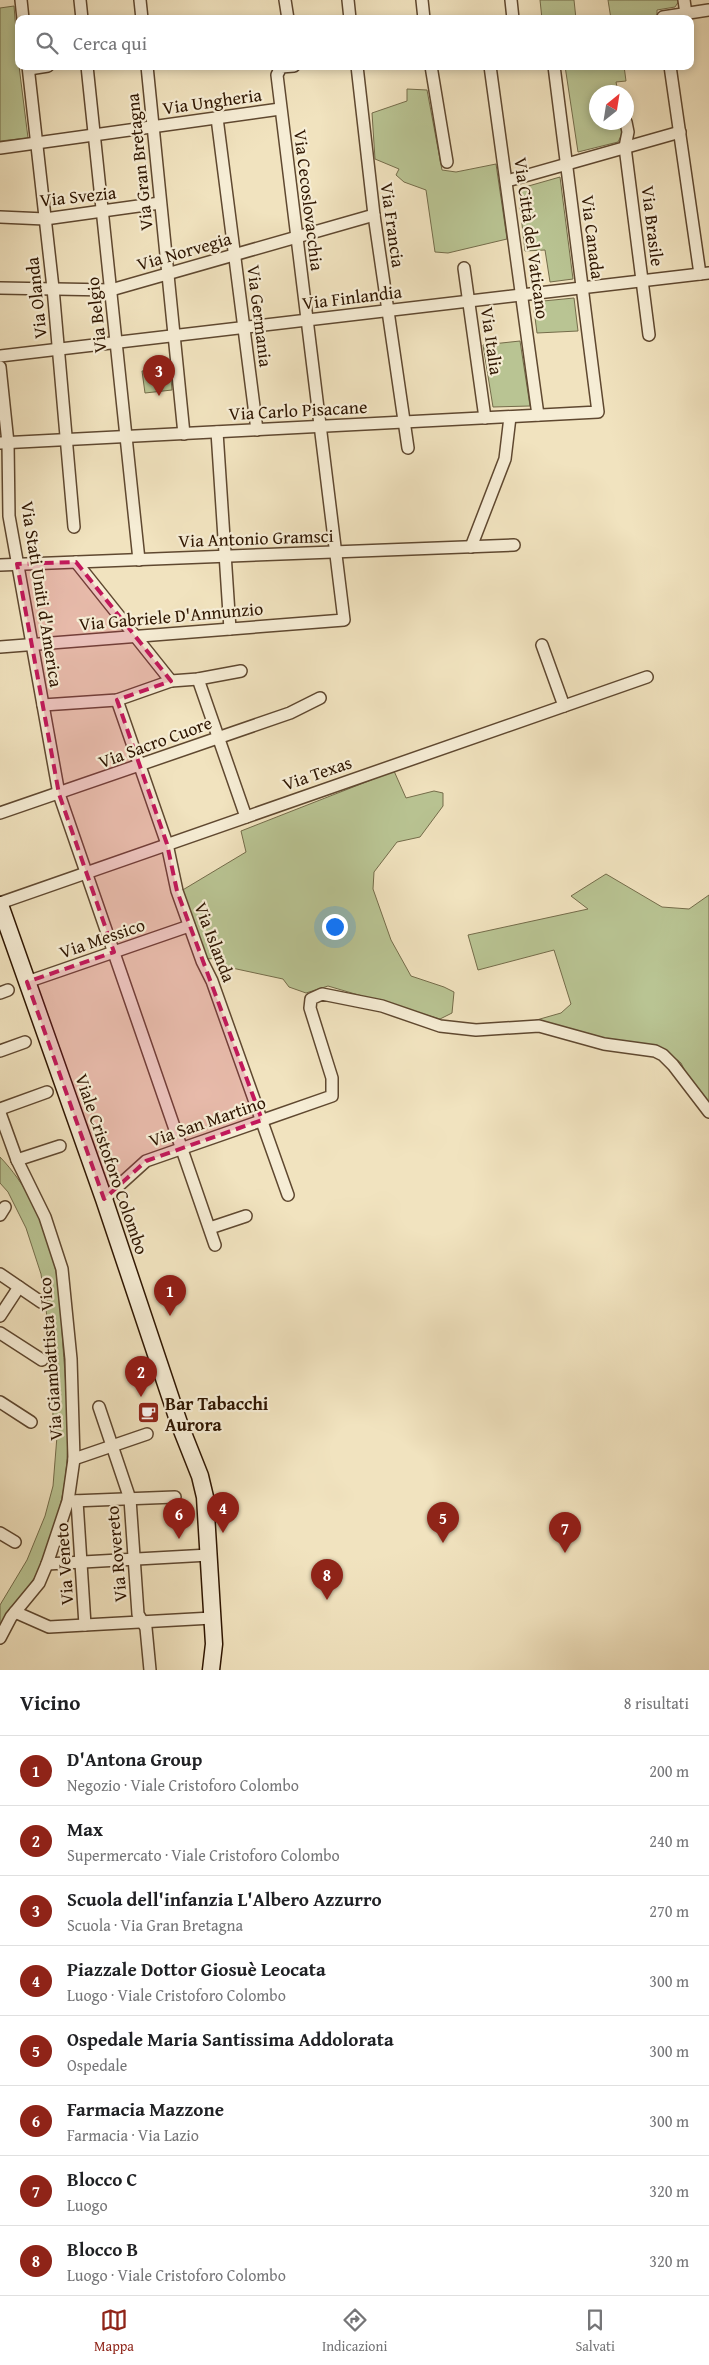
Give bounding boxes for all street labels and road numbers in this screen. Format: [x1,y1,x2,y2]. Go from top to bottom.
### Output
street label: Via Ungheria [161,81,264,121]
street label: Via Gran Bretagna [118,91,160,232]
street label: Via Cecoslovacchia [287,128,331,273]
street label: Via Città del Vaticano [507,155,557,321]
street label: Via Svezia [39,179,118,213]
street label: Via Francia [374,181,412,270]
street label: Via Brasile [635,184,671,268]
street label: Via Canada [574,193,612,281]
street label: Via Norvegia [134,224,235,277]
street label: Via Olanda [18,255,54,340]
street label: Via Germania [240,263,280,369]
street label: Via Belgio [79,276,113,354]
street label: Via Finlandia [301,277,404,316]
street label: Via Italia [474,305,510,377]
street label: Via Carlo Pisacane [228,393,368,427]
street label: Via Stati Uniti d'America [14,499,70,689]
street label: Via Antonio Gramsci [178,522,334,554]
street label: Via Gabriele D'Annunzio [78,594,264,638]
street label: Via Sacro Cuore [94,709,216,775]
street label: Via Texas [279,749,355,797]
street label: Via Islanda [187,898,243,986]
street label: Via Messico [56,911,148,965]
street label: Viale Cristoforo Colombo [68,1070,156,1258]
street label: Via San Martino [145,1088,269,1154]
street label: Via Giambattista Vico [31,1276,69,1442]
street label: Via Rovereto [98,1505,134,1603]
street label: Via Veneto [48,1522,80,1606]

